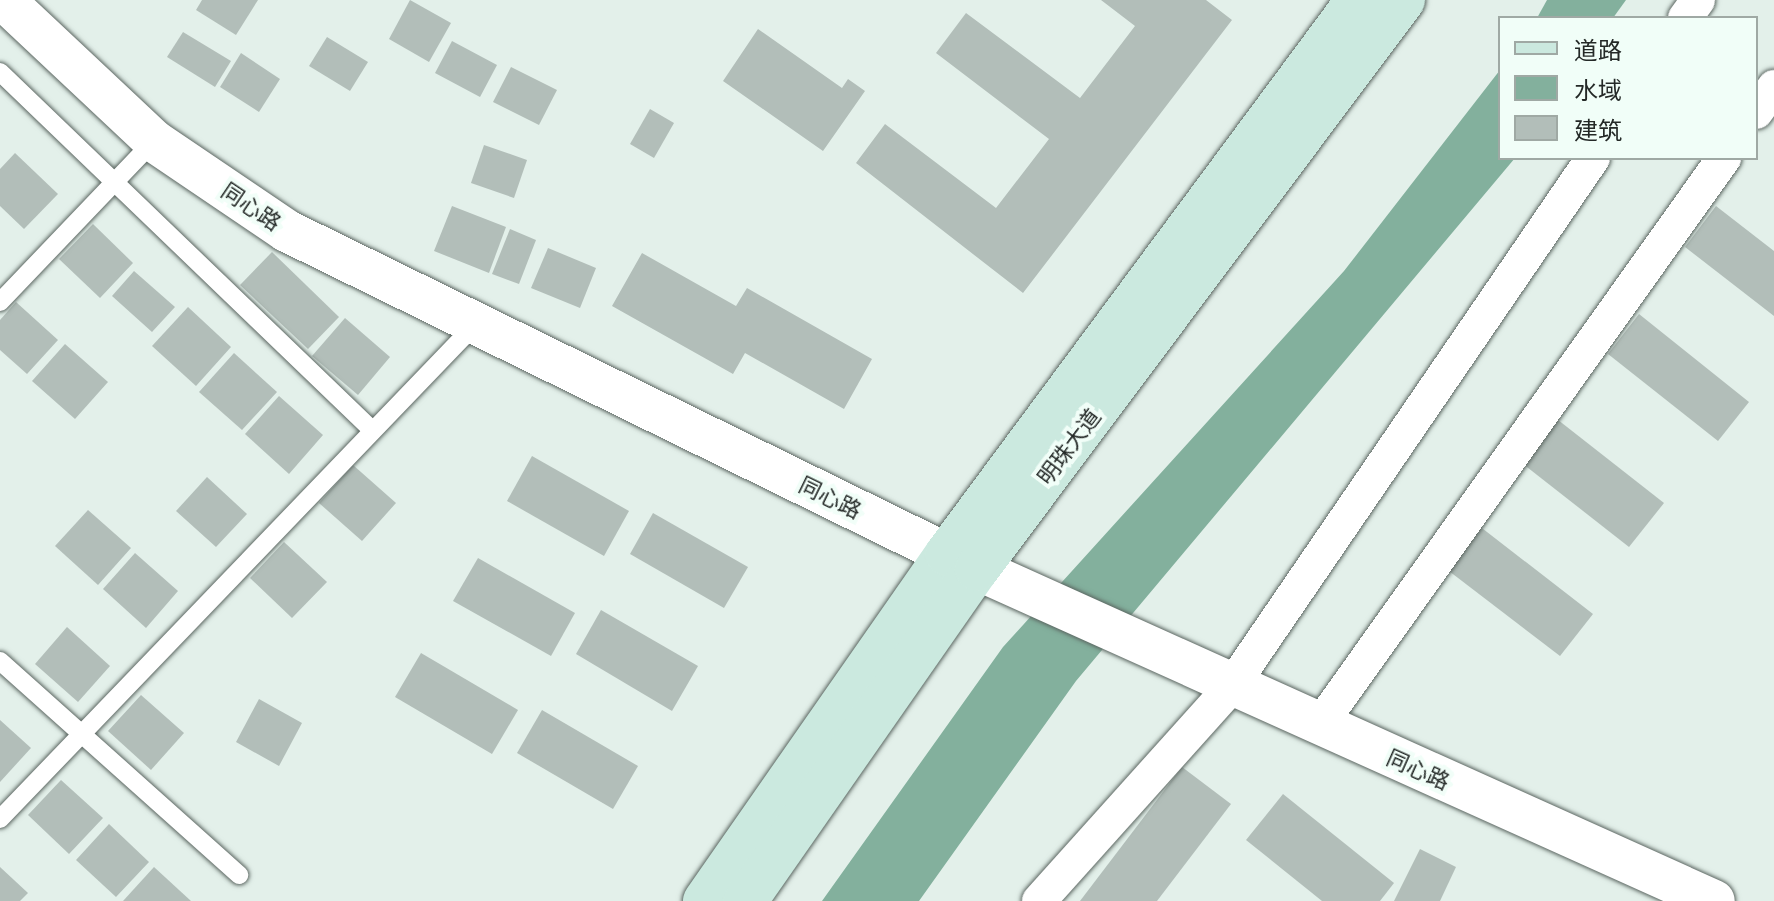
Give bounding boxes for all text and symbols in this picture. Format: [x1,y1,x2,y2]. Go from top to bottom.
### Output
legend [1498,16,1758,160]
text: 道路 [1574,36,1622,65]
text: 水域 [1574,76,1622,105]
text: 建筑 [1574,116,1622,145]
street label: 同心路 [216,178,286,236]
street label: 明珠大道 [1032,404,1106,490]
street label: 同心路 [795,472,865,524]
street label: 同心路 [1382,745,1454,795]

